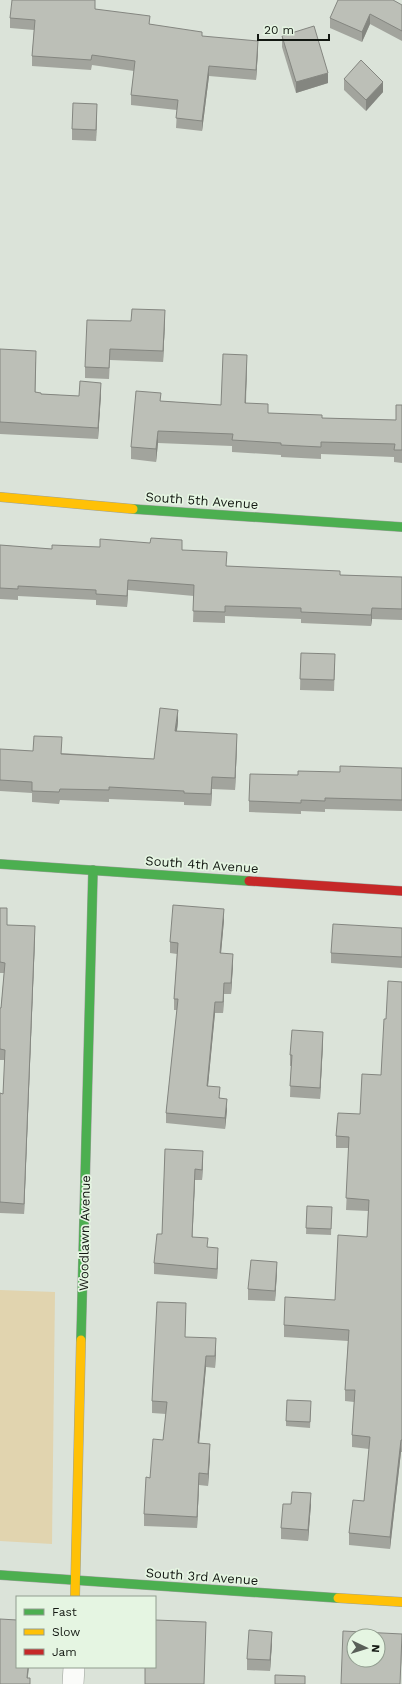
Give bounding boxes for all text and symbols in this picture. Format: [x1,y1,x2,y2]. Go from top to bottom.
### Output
scale bar [258,16,329,42]
text: 20 m [264,23,294,37]
street label: South 5th Avenue [145,489,259,512]
street label: South 4th Avenue [145,853,259,876]
street label: Woodlawn Avenue [76,1175,93,1291]
street label: South 3rd Avenue [145,1565,259,1588]
legend [16,1596,156,1668]
text: Fast [52,1605,77,1619]
text: Slow [52,1625,80,1639]
north arrow [346,1628,386,1668]
text: N [369,1644,382,1653]
text: Jam [52,1645,77,1659]

